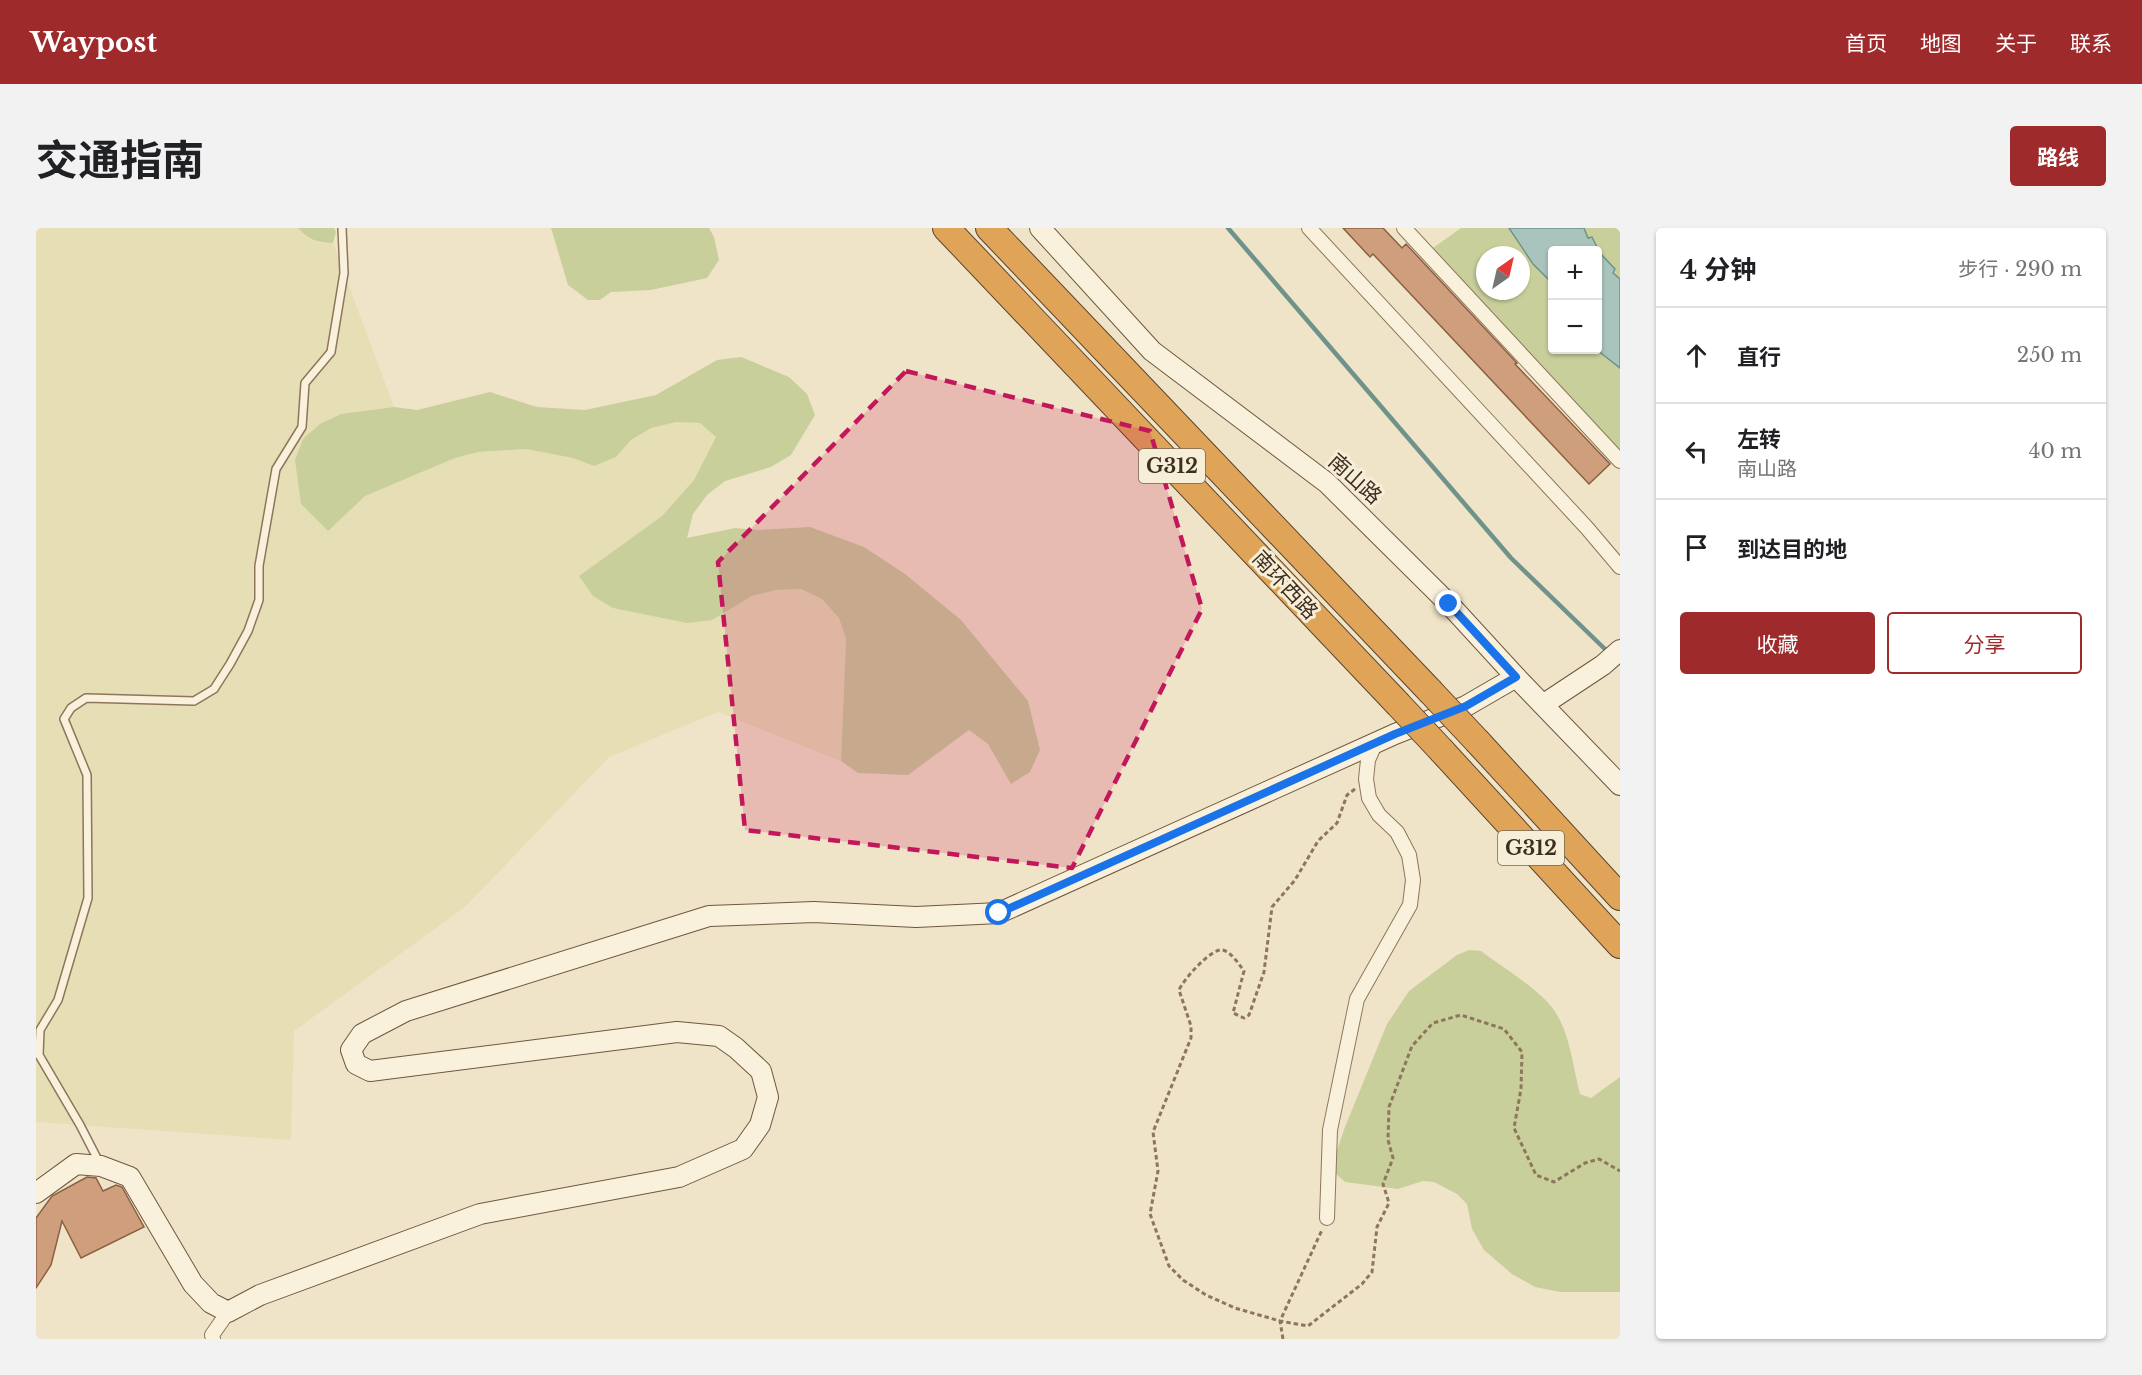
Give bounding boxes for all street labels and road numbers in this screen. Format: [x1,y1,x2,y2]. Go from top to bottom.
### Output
street label: 南山路 [1323,448,1387,510]
road number: G312 [1139,449,1205,483]
street label: 南环西路 [1247,545,1323,625]
road number: G312 [1498,831,1564,865]

